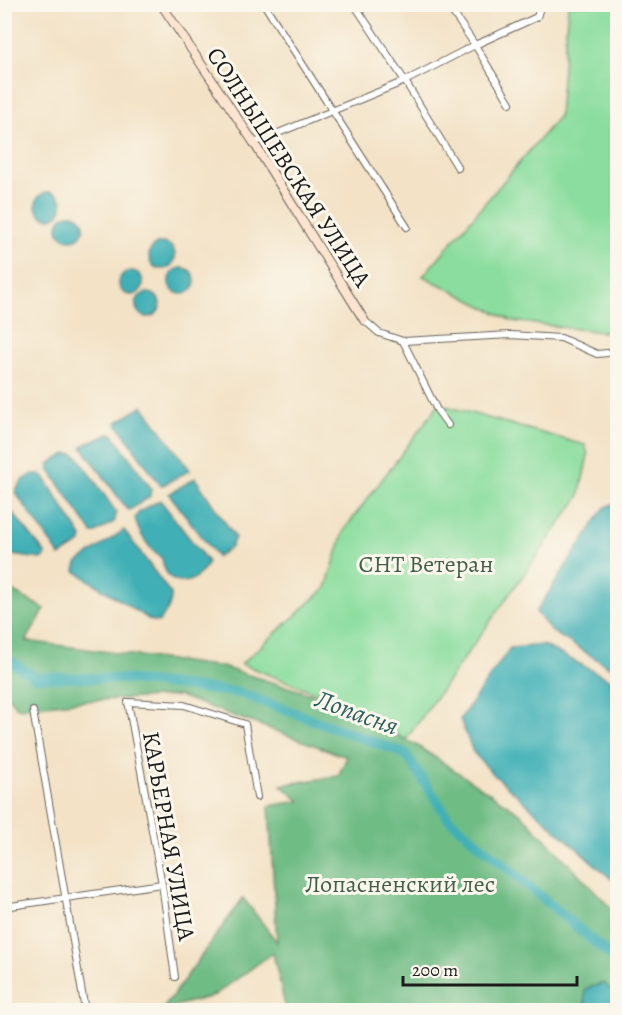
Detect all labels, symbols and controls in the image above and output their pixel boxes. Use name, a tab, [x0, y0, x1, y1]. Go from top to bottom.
street label: СОЛНЫШЕВСКАЯ УЛИЦА	[199, 41, 379, 294]
park label: СНТ Ветеран	[359, 548, 493, 580]
water label: Лопасня	[309, 681, 404, 744]
street label: КАРЬЕРНАЯ УЛИЦА	[135, 729, 203, 944]
park label: Лопасненский лес	[305, 868, 495, 900]
scale bar	[403, 949, 577, 987]
text: 200 m	[412, 958, 458, 982]

